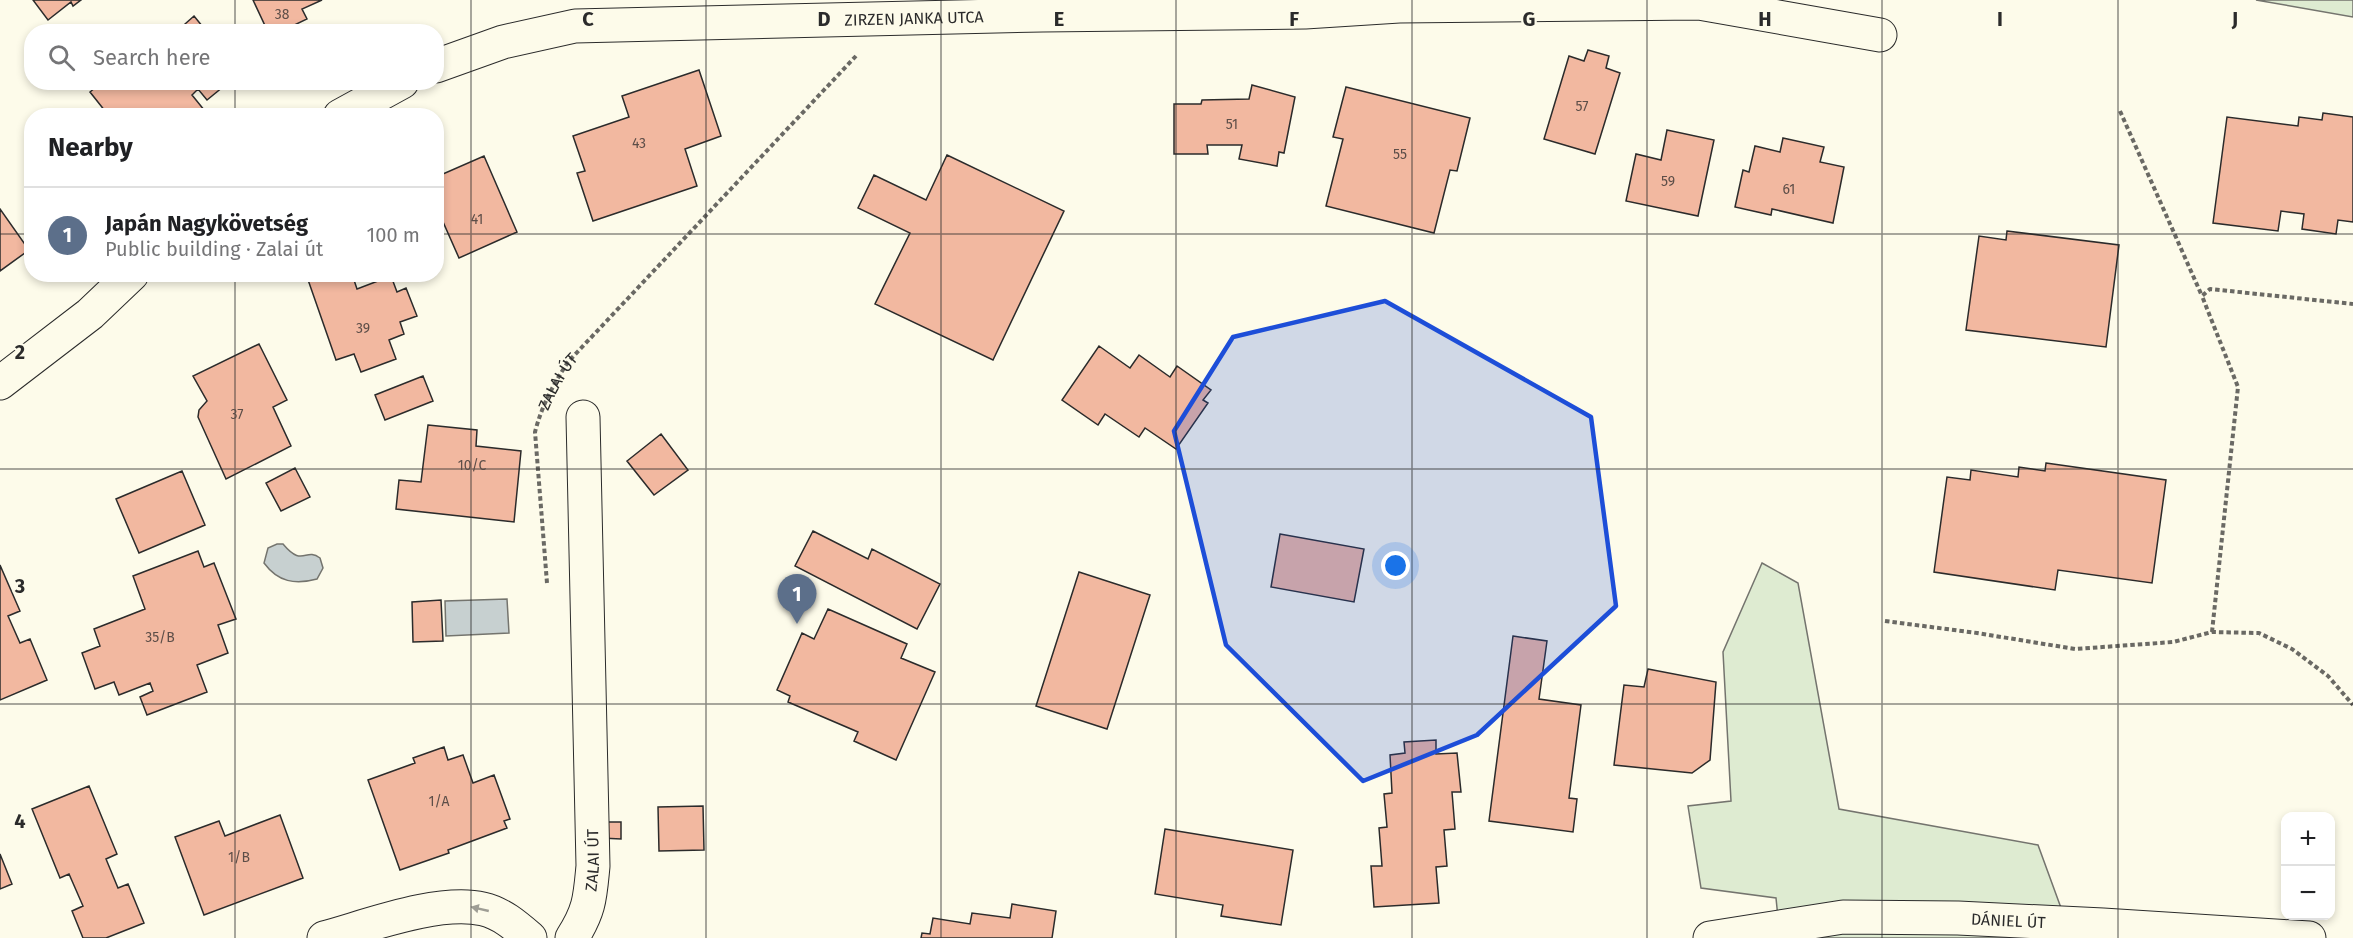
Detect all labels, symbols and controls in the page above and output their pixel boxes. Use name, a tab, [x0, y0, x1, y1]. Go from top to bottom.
house number: 38	[275, 6, 290, 23]
text: C	[582, 7, 594, 31]
text: D	[817, 7, 831, 31]
street label: ZIRZEN JANKA UTCA	[844, 7, 985, 30]
text: E	[1054, 7, 1064, 31]
text: F	[1289, 7, 1299, 31]
text: G	[1523, 7, 1535, 31]
text: H	[1758, 7, 1772, 31]
text: I	[1997, 7, 2003, 31]
text: J	[2231, 7, 2238, 31]
search box	[24, 24, 444, 90]
icon: search	[45, 41, 78, 74]
text: Search here	[93, 44, 211, 71]
house number: 57	[1576, 98, 1588, 115]
house number: 51	[1226, 116, 1238, 133]
text: Nearby	[48, 132, 133, 163]
house number: 43	[632, 135, 646, 152]
house number: 55	[1393, 146, 1407, 163]
house number: 59	[1661, 173, 1675, 190]
house number: 61	[1783, 181, 1795, 198]
text: Japán Nagykövetség	[105, 210, 308, 237]
house number: 41	[471, 211, 483, 228]
text: 1	[63, 223, 72, 247]
text: 100 m	[367, 223, 420, 247]
text: Public building · Zalai út	[105, 237, 323, 261]
house number: 39	[356, 320, 370, 337]
text: 2	[15, 340, 25, 364]
street label: ZALAI ÚT	[534, 349, 582, 413]
house number: 37	[230, 406, 244, 423]
house number: 10/C	[458, 457, 487, 474]
your location	[1381, 551, 1410, 580]
text: 3	[14, 574, 25, 598]
pin: 1	[778, 574, 816, 624]
house number: 35/B	[145, 629, 175, 646]
house number: 1/A	[429, 793, 449, 810]
text: 4	[14, 809, 26, 833]
map controls	[2281, 812, 2335, 920]
button: +	[2281, 812, 2335, 866]
street label: ZALAI ÚT	[581, 828, 603, 892]
house number: 1/B	[228, 849, 250, 866]
button: −	[2281, 866, 2335, 920]
one-way arrow	[471, 904, 489, 914]
street label: DÁNIEL ÚT	[1971, 909, 2047, 932]

